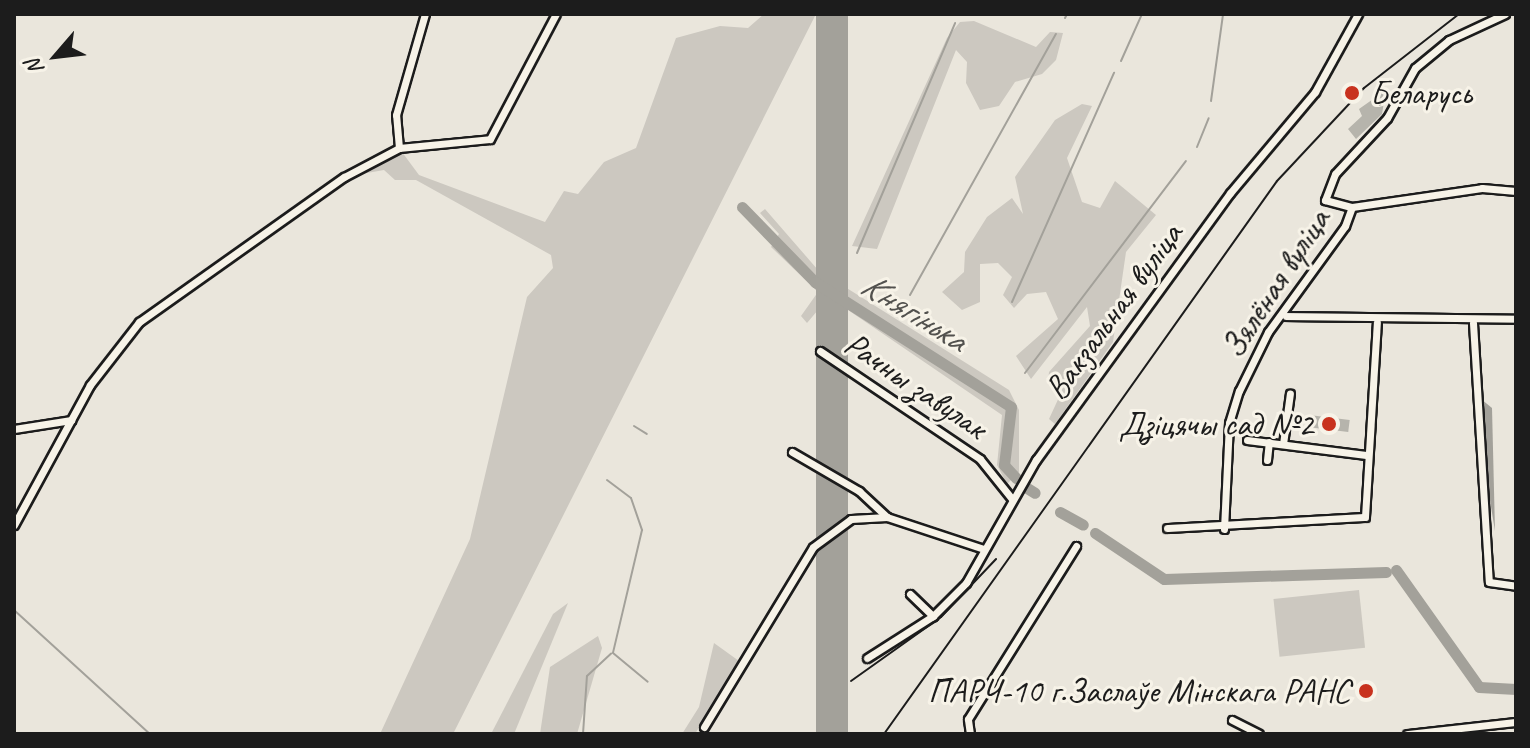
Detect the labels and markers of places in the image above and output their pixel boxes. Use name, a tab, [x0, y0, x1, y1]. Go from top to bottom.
place label: Беларусь	[1370, 73, 1472, 113]
marker: Беларусь	[1341, 82, 1363, 104]
place label: Дзіцячы сад №2	[1119, 404, 1313, 444]
marker: Дзіцячы сад №2	[1320, 415, 1338, 433]
place label: ПАРЧ-10 г.Заслаўе Мінскага РАНС	[928, 671, 1350, 711]
marker: ПАРЧ-10 г.Заслаўе Мінскага РАНС	[1357, 682, 1375, 700]

